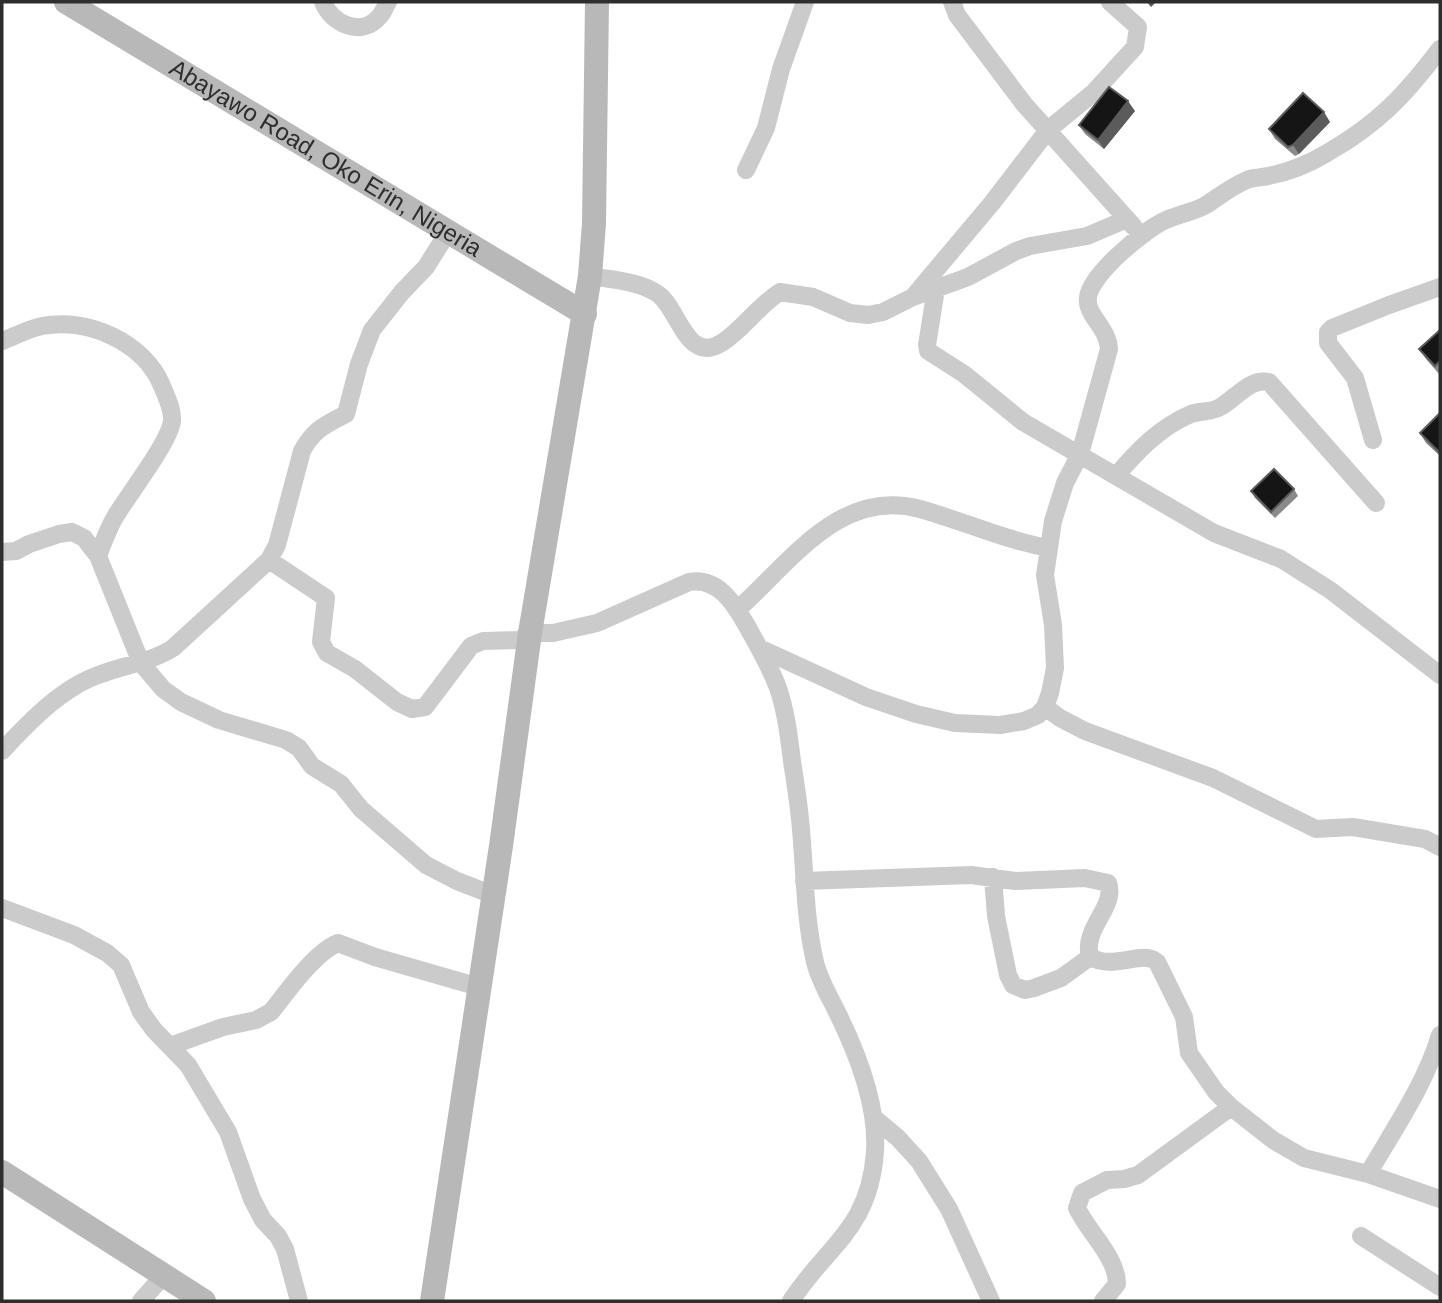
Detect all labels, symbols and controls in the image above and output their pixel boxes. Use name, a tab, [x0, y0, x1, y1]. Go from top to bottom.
street label: Abayawo Road, Oko Erin, Nigeria	[165, 54, 487, 262]

